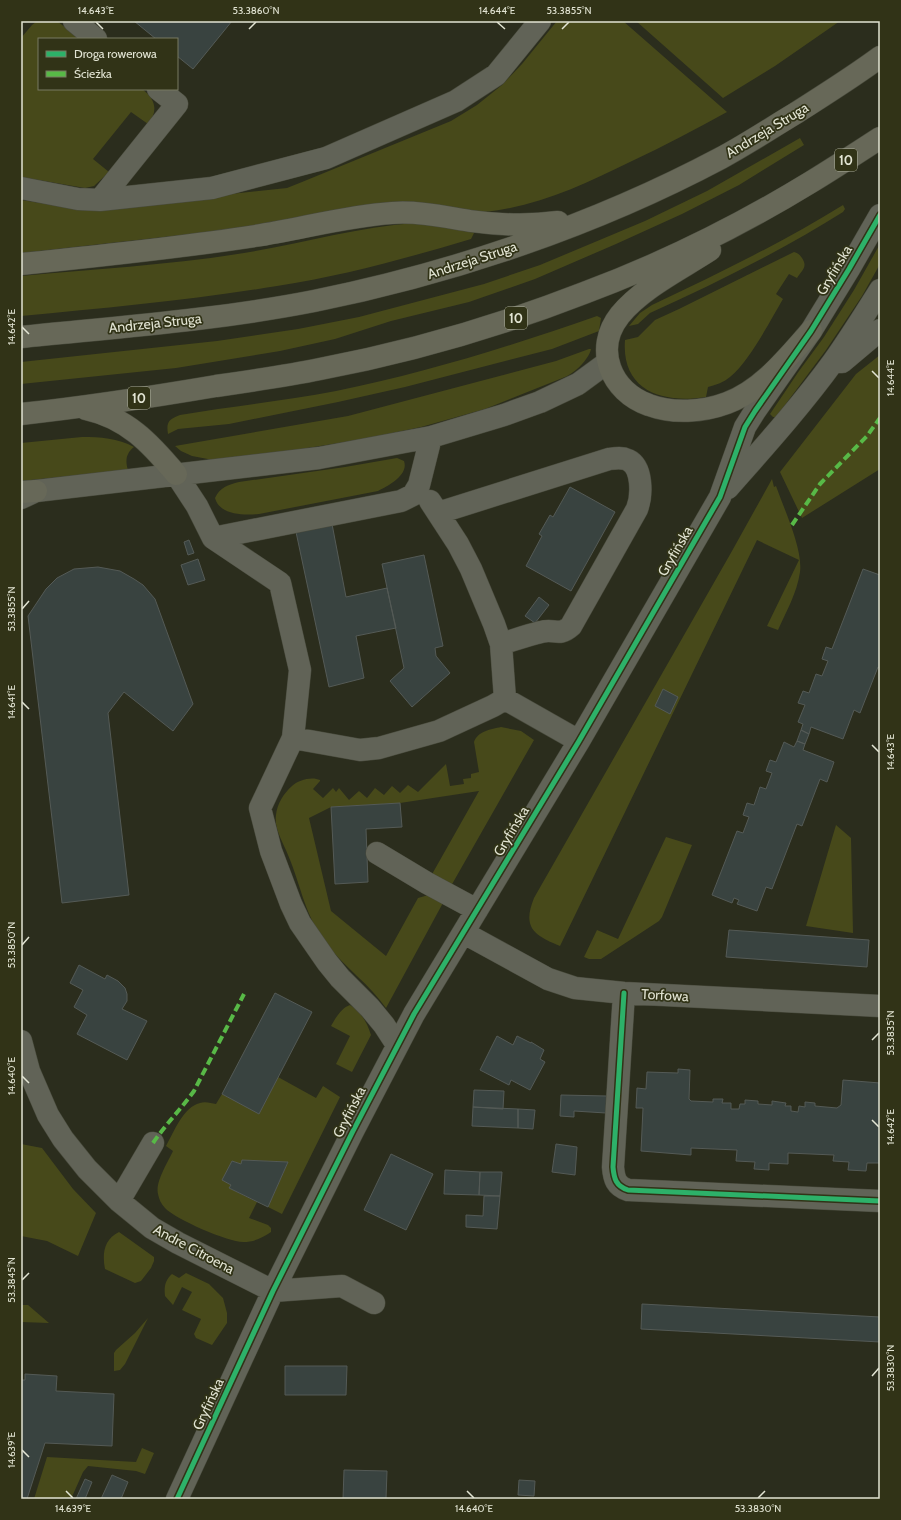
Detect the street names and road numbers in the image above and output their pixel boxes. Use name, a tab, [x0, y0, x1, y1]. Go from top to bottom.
street label: Andrzeja Struga	[722, 98, 812, 162]
road number: 10	[835, 149, 857, 171]
street label: Andrzeja Struga	[425, 237, 519, 283]
street label: Gryfińska	[812, 242, 856, 298]
road number: 10	[505, 307, 527, 329]
street label: Andrzeja Struga	[108, 309, 203, 337]
road number: 10	[128, 387, 150, 409]
street label: Gryfińska	[653, 522, 697, 579]
street label: Gryfińska	[489, 803, 533, 859]
street label: Torfowa	[641, 985, 689, 1005]
street label: Gryfińska	[329, 1083, 370, 1141]
street label: Andre Citroena	[150, 1220, 238, 1278]
street label: Gryfińska	[188, 1375, 228, 1433]

